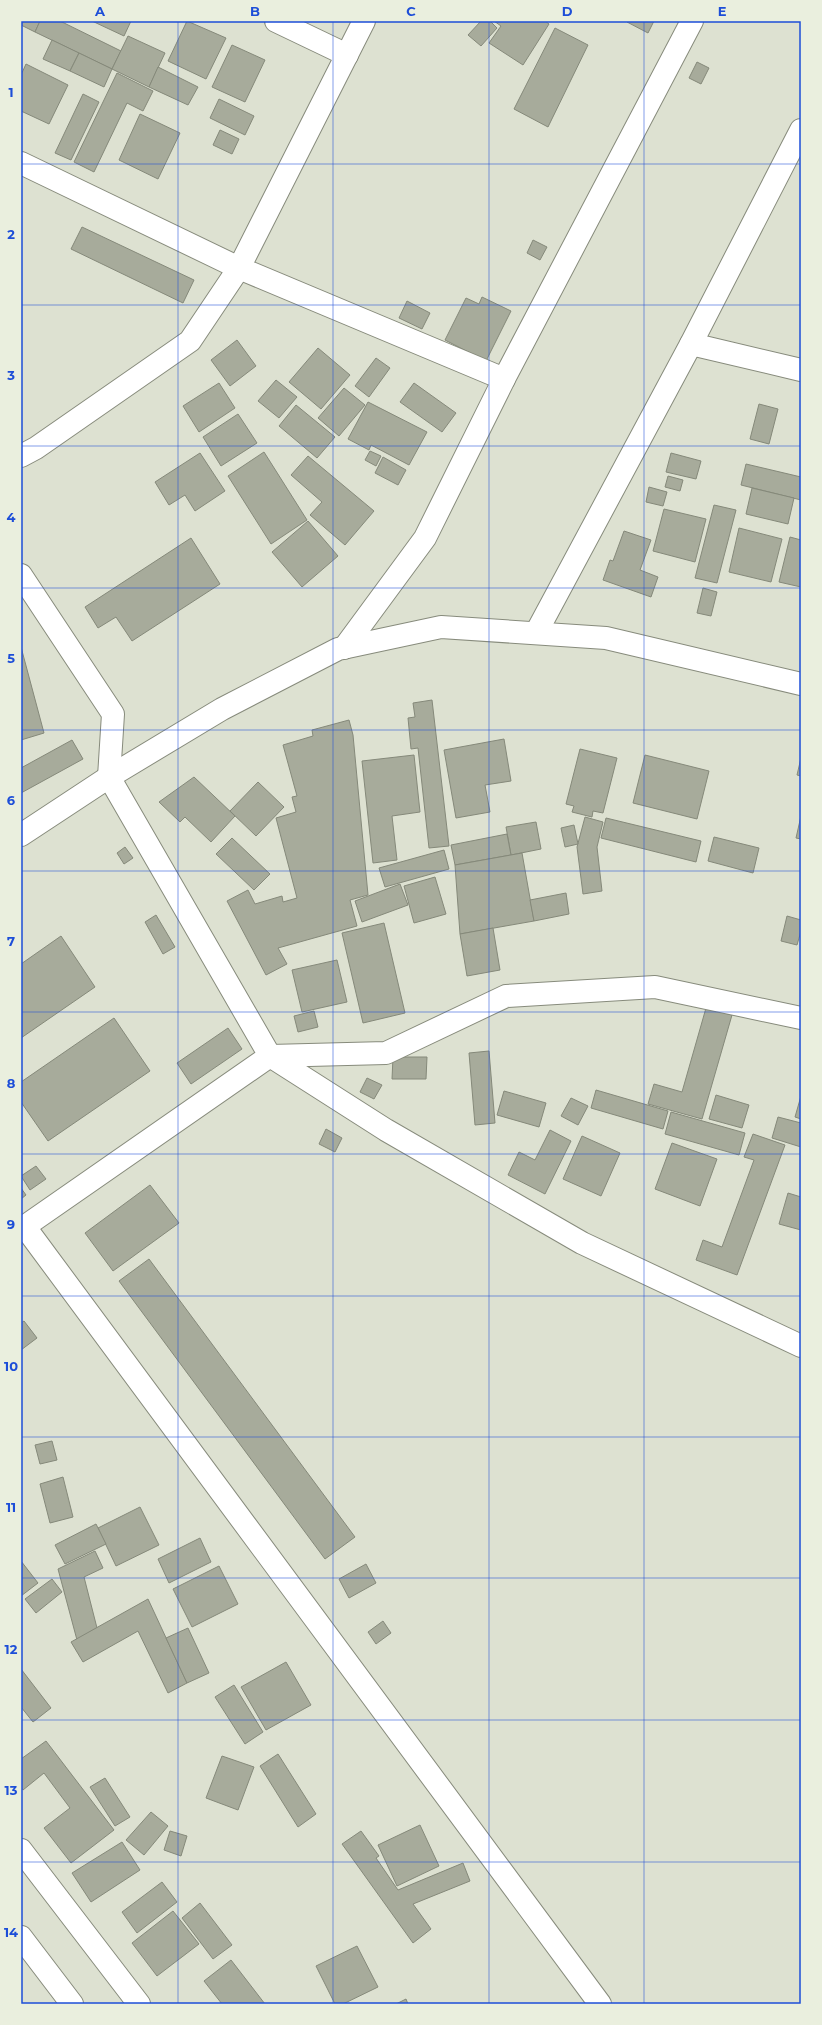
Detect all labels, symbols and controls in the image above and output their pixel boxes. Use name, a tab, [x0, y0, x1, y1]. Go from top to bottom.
text: A	[94, 3, 106, 19]
text: B	[250, 3, 260, 19]
text: C	[406, 3, 416, 19]
text: D	[562, 3, 573, 19]
text: E	[718, 3, 727, 19]
text: 1	[8, 84, 14, 100]
text: 2	[7, 226, 15, 242]
text: 3	[6, 367, 15, 383]
text: 4	[7, 509, 16, 525]
text: 5	[7, 650, 15, 666]
text: 6	[7, 792, 16, 808]
text: 7	[7, 933, 15, 949]
text: 8	[7, 1075, 16, 1091]
text: 9	[7, 1216, 15, 1232]
text: 10	[4, 1358, 18, 1374]
text: 11	[6, 1499, 16, 1515]
text: 12	[5, 1641, 18, 1657]
text: 13	[5, 1782, 18, 1798]
text: 14	[4, 1924, 18, 1940]

